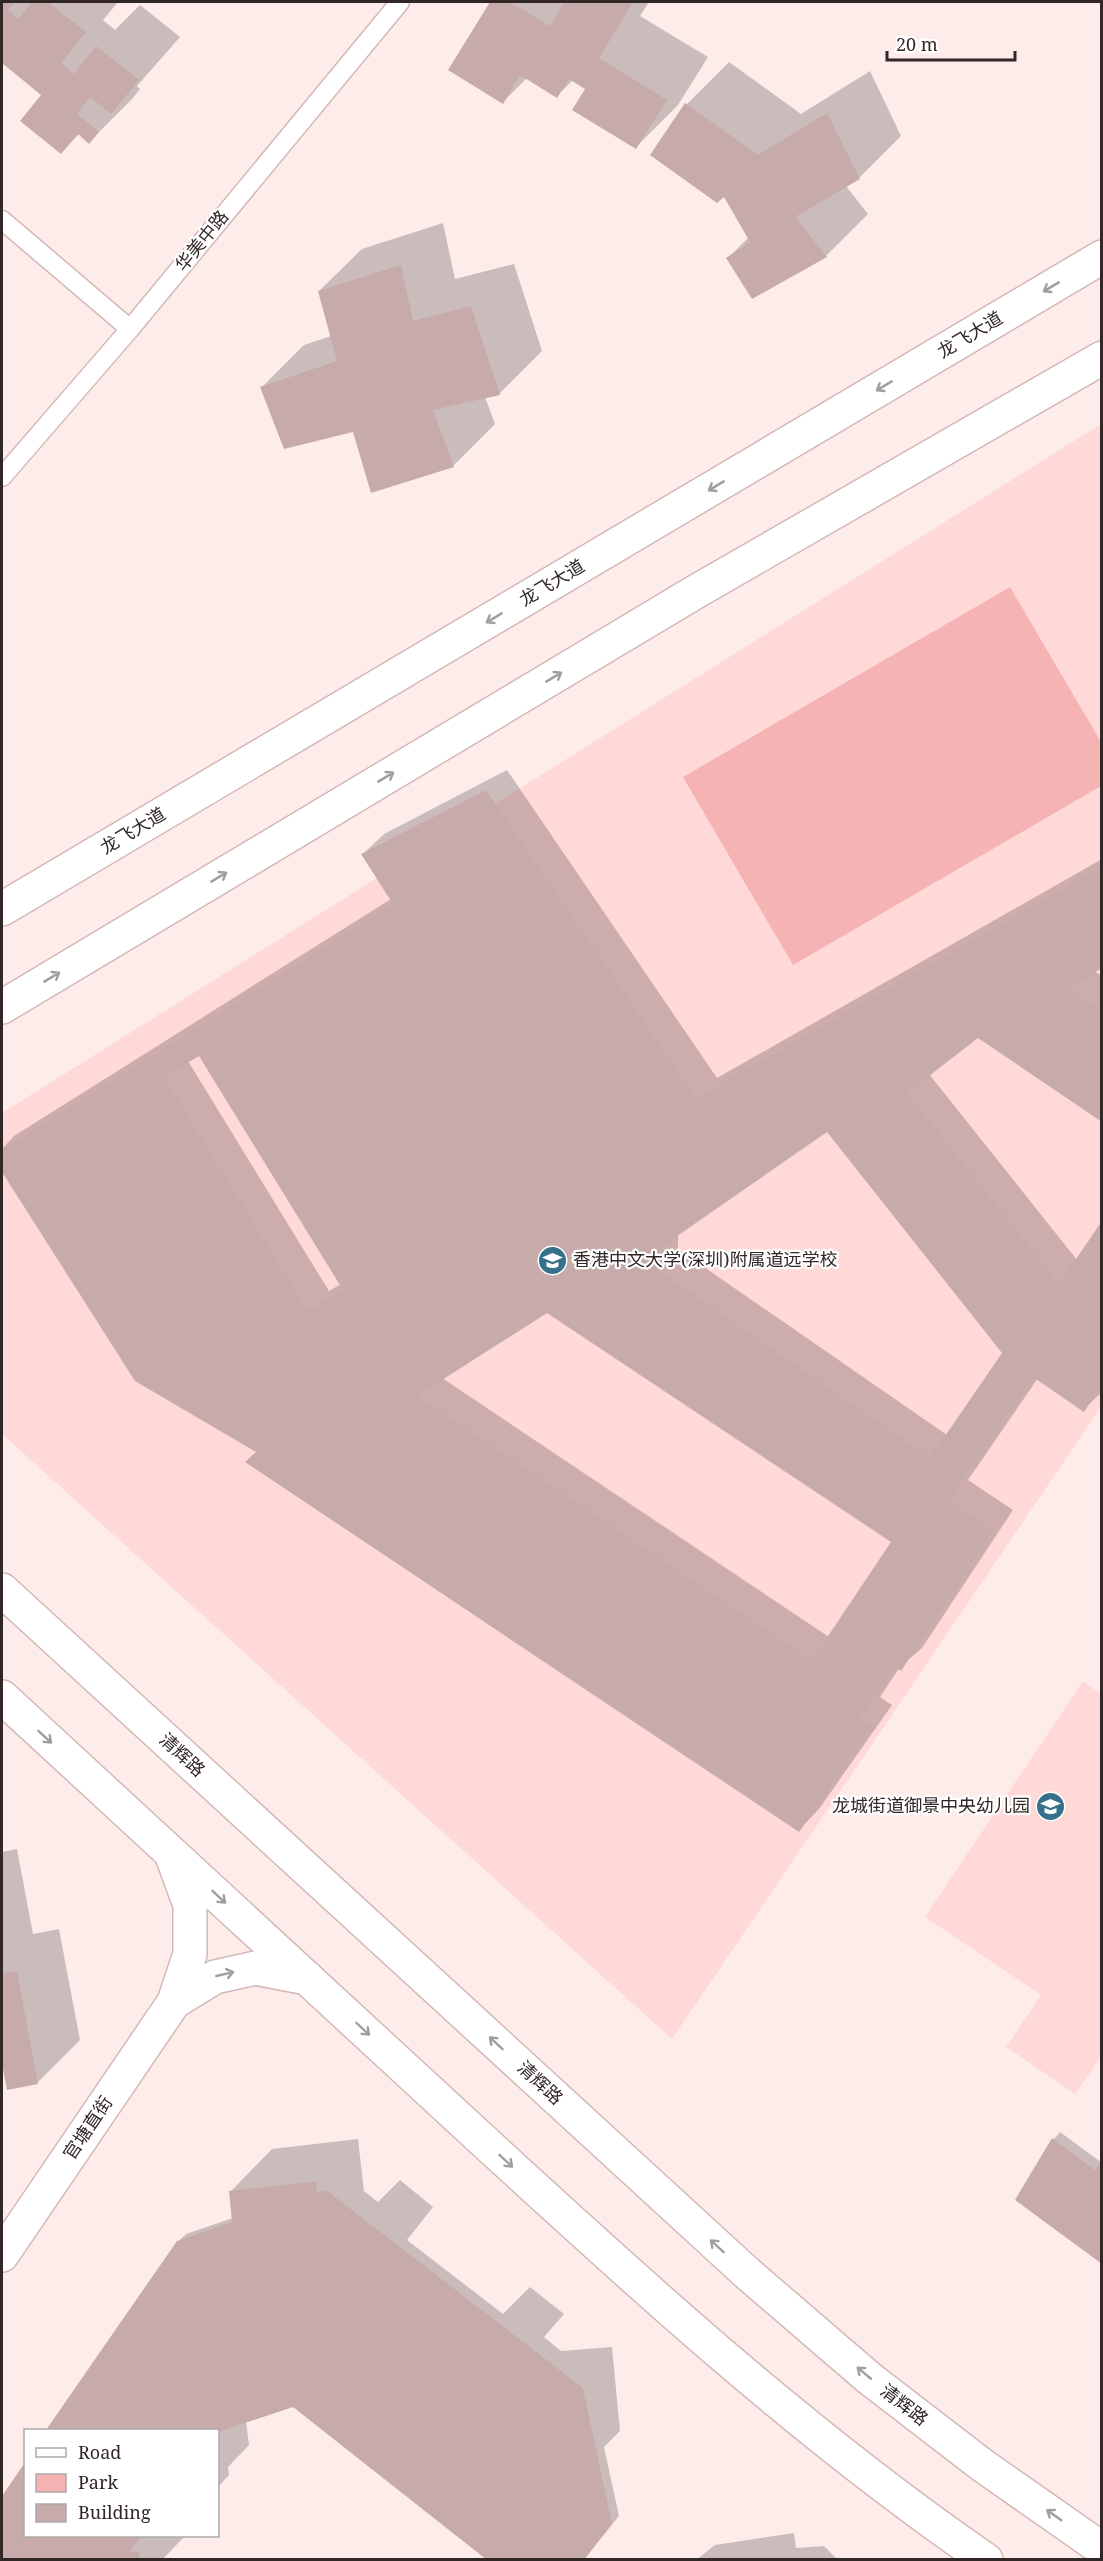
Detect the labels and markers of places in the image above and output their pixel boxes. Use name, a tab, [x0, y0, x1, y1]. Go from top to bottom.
school or university icon: 香港中文大学(深圳)附属道远学校	[536, 1244, 568, 1276]
place label: 香港中文大学(深圳)附属道远学校	[573, 1247, 837, 1271]
school or university icon: 龙城街道御景中央幼儿园	[1035, 1790, 1067, 1822]
place label: 龙城街道御景中央幼儿园	[832, 1793, 1030, 1817]

